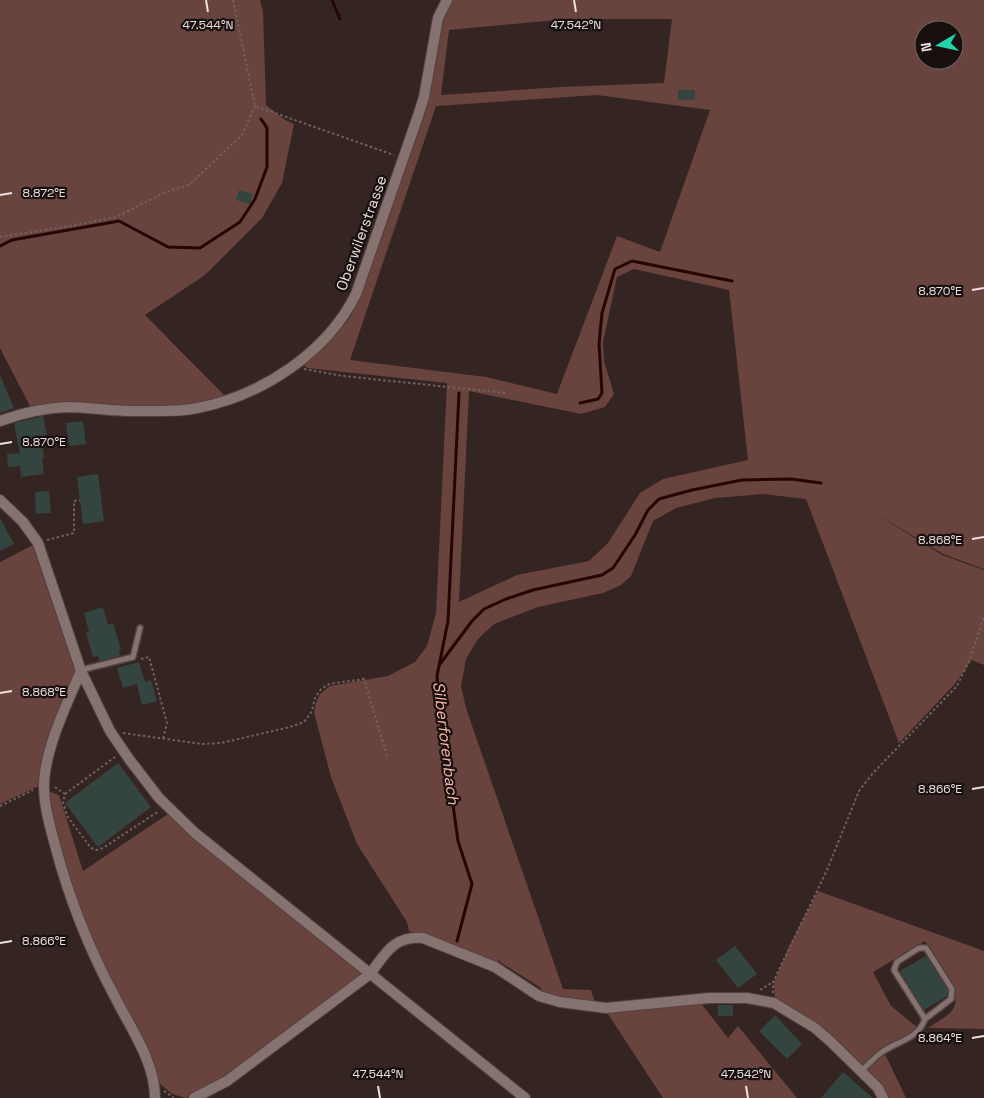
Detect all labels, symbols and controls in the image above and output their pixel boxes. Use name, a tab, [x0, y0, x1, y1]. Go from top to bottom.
text: 47.544°N	[183, 17, 233, 33]
text: 47.542°N	[551, 17, 601, 33]
north arrow	[914, 20, 964, 70]
text: N	[917, 41, 936, 53]
street label: Oberwilerstrasse	[331, 173, 391, 293]
text: 8.872°E	[22, 185, 66, 201]
text: 8.870°E	[918, 283, 962, 299]
text: 8.870°E	[22, 434, 66, 450]
text: 8.868°E	[918, 532, 962, 548]
water label: Silberforenbach	[428, 680, 464, 807]
text: 8.868°E	[22, 684, 66, 700]
text: 8.866°E	[918, 781, 962, 797]
text: 8.866°E	[22, 933, 66, 949]
text: 8.864°E	[918, 1030, 962, 1046]
text: 47.544°N	[353, 1066, 403, 1082]
text: 47.542°N	[721, 1066, 771, 1082]

